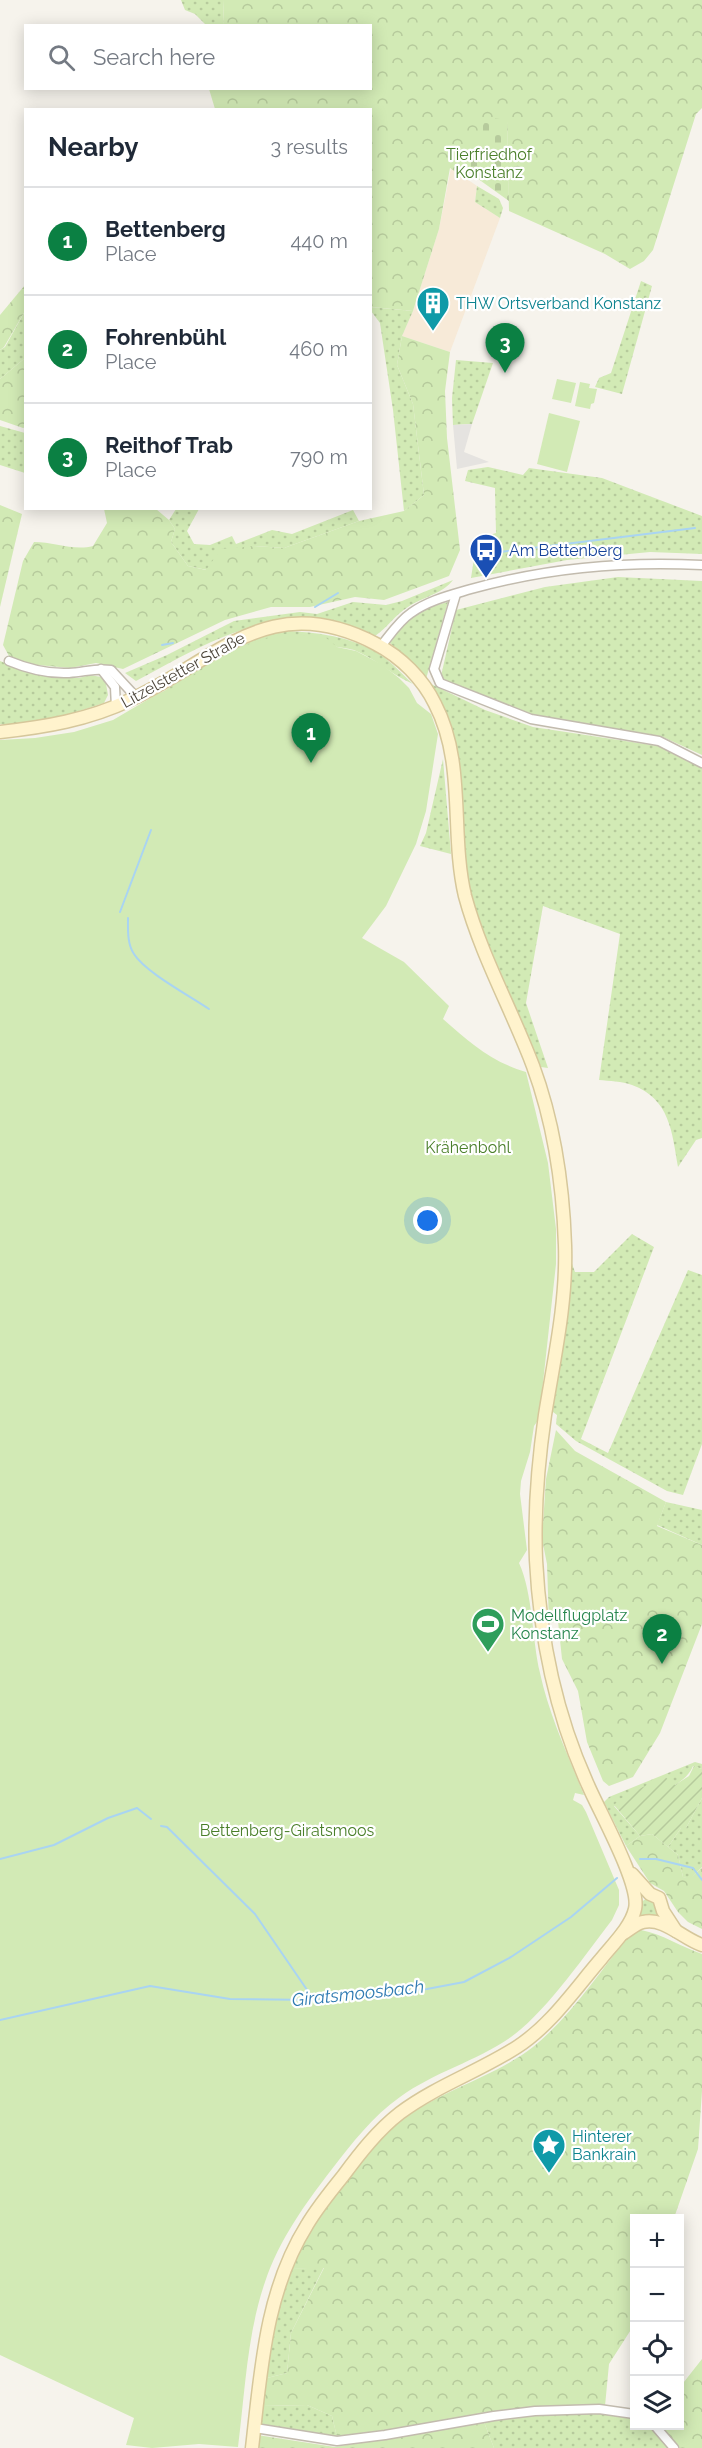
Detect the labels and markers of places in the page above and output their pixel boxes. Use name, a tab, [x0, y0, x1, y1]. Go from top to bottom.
building icon: THW Ortsverband Konstanz	[415, 285, 451, 332]
place label: THW Ortsverband Konstanz	[456, 294, 661, 313]
pin: 3	[486, 324, 524, 373]
bus stop icon: Am Bettenberg	[468, 532, 504, 579]
place label: Am Bettenberg	[509, 541, 622, 560]
pin: 1	[292, 714, 330, 763]
sports icon: Modellflugplatz Konstanz	[470, 1606, 506, 1653]
place label: Modellflugplatz Konstanz	[511, 1606, 627, 1643]
pin: 2	[642, 1614, 682, 1664]
place icon: Hinterer Bankrain	[531, 2127, 567, 2174]
place label: Hinterer Bankrain	[572, 2127, 636, 2164]

